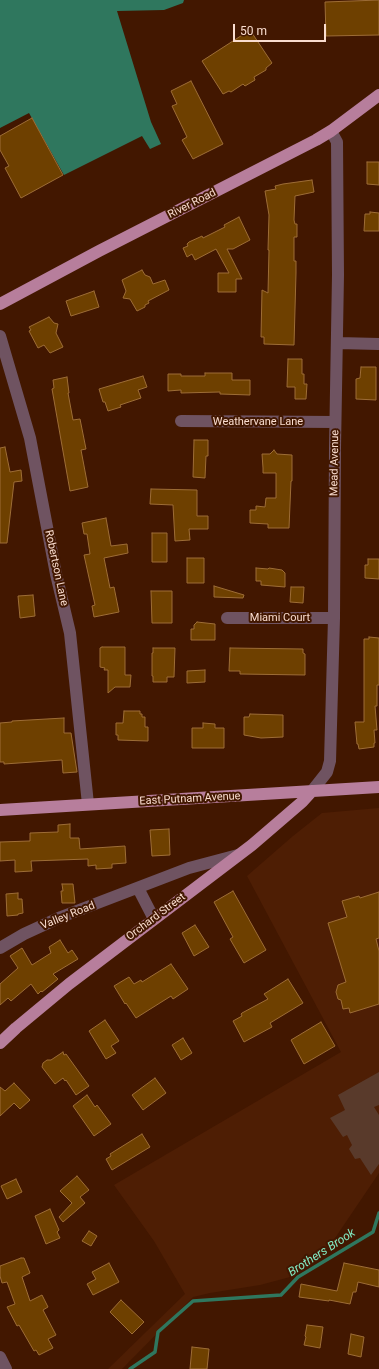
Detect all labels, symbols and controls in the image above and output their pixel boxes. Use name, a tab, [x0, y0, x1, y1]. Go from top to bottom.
scale bar	[235, 16, 328, 42]
text: 50 m	[240, 24, 267, 38]
street label: River Road	[166, 186, 218, 222]
street label: Weathervane Lane	[213, 415, 303, 429]
street label: Mead Avenue	[328, 430, 342, 496]
street label: Robertson Lane	[42, 529, 70, 607]
street label: Miami Court	[250, 611, 310, 625]
street label: East Putnam Avenue	[139, 790, 241, 808]
street label: Orchard Street	[124, 890, 188, 944]
street label: Valley Road	[39, 899, 97, 933]
water label: Brothers Brook	[286, 1226, 358, 1280]

